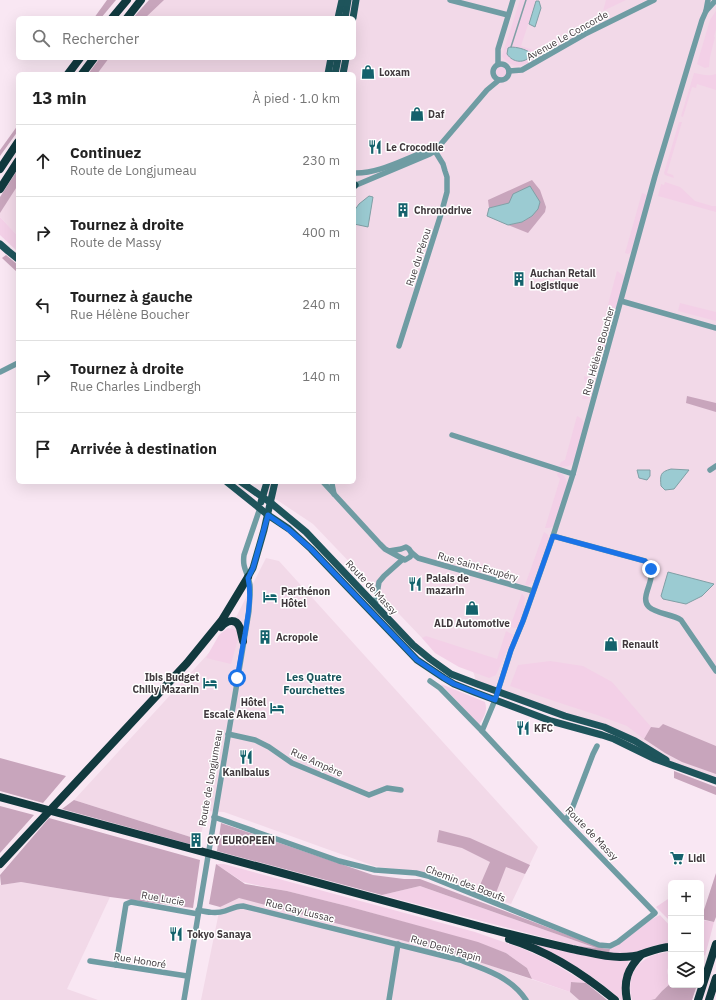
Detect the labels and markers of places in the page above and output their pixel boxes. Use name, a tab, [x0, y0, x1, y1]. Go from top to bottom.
shop icon: Loxam	[360, 64, 376, 80]
place label: Loxam	[379, 66, 410, 79]
shop icon: Daf	[409, 106, 425, 122]
place label: Daf	[428, 108, 445, 121]
restaurant icon: Le Crocodile	[367, 139, 383, 155]
place label: Le Crocodile	[386, 141, 444, 154]
building icon: Chronodrive	[395, 202, 411, 218]
place label: Chronodrive	[414, 204, 472, 217]
place label: Auchan Retail Logistique	[530, 267, 596, 292]
building icon: Auchan Retail Logistique	[511, 271, 527, 287]
place label: Palais de mazarin	[426, 572, 469, 597]
restaurant icon: Palais de mazarin	[407, 576, 423, 592]
place label: Parthénon Hôtel	[281, 585, 330, 610]
hotel icon: Parthénon Hôtel	[262, 589, 278, 605]
shop icon: ALD Automotive	[464, 600, 480, 616]
place label: ALD Automotive	[434, 617, 510, 630]
building icon: Acropole	[257, 629, 273, 645]
place label: Acropole	[276, 631, 318, 644]
shop icon: Renault	[603, 636, 619, 652]
place label: Renault	[622, 638, 659, 651]
place label: Ibis Budget Chilly Mazarin	[132, 671, 199, 696]
hotel icon: Ibis Budget Chilly Mazarin	[202, 675, 218, 691]
place label: Hôtel Escale Akena	[203, 696, 266, 721]
hotel icon: Hôtel Escale Akena	[269, 700, 285, 716]
restaurant icon: KFC	[515, 720, 531, 736]
place label: KFC	[534, 722, 554, 735]
restaurant icon: Kanibalus	[238, 749, 254, 765]
place label: Kanibalus	[222, 766, 270, 779]
building icon: CY EUROPEEN	[188, 832, 204, 848]
place label: CY EUROPEEN	[207, 834, 275, 847]
supermarket icon: Lidl	[669, 850, 685, 866]
place label: Lidl	[688, 852, 705, 865]
restaurant icon: Tokyo Sanaya	[168, 926, 184, 942]
place label: Tokyo Sanaya	[187, 928, 251, 941]

